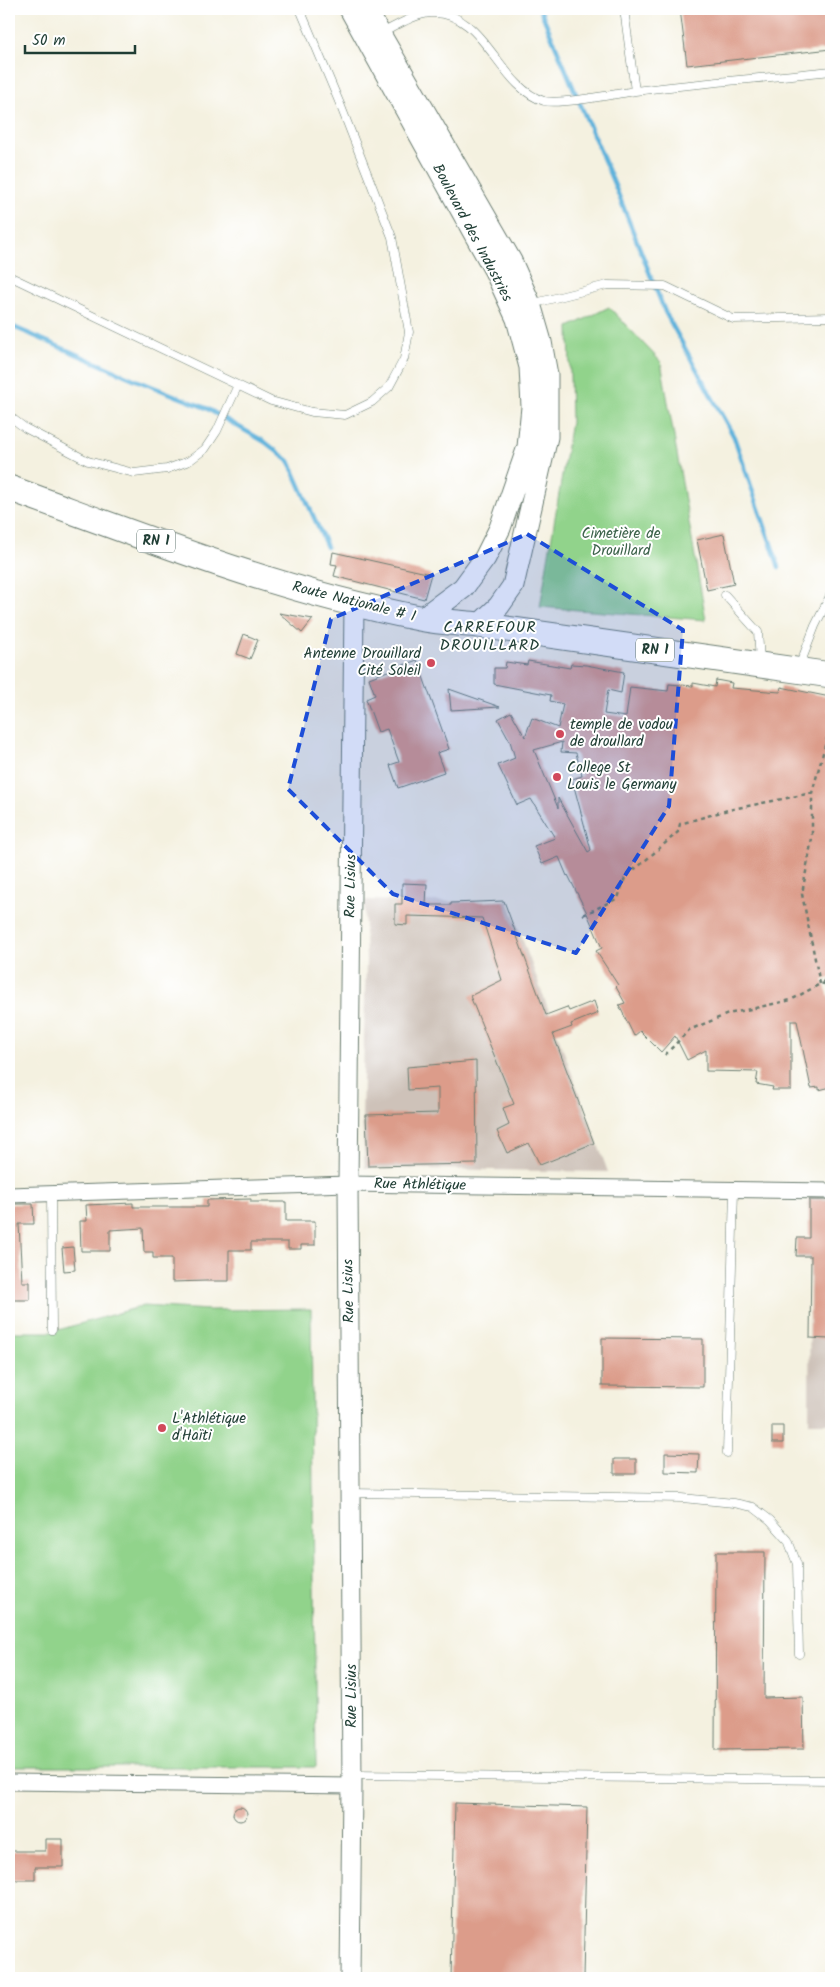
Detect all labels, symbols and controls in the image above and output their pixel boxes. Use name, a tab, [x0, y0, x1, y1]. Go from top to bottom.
scale bar	[25, 22, 135, 54]
text: 50 m	[32, 29, 66, 53]
street label: Boulevard des Industries	[425, 160, 519, 307]
park label: Cimetière de Drouillard	[581, 522, 661, 563]
road number: RN 1	[137, 530, 175, 552]
street label: Route Nationale # 1	[290, 575, 419, 629]
district label: CARREFOUR DROUILLARD	[440, 615, 540, 658]
road number: RN 1	[636, 638, 674, 662]
place label: Antenne Drouillard Cité Soleil	[304, 642, 422, 683]
marker: Antenne Drouillard Cité Soleil	[425, 657, 437, 669]
place label: temple de vodou de droullard	[570, 713, 673, 754]
marker: temple de vodou de droullard	[554, 728, 566, 740]
place label: College St Louis le Germany	[567, 756, 677, 797]
marker: College St Louis le Germany	[551, 771, 563, 783]
street label: Rue Lisius	[338, 853, 364, 918]
street label: Rue Athlétique	[374, 1172, 467, 1198]
street label: Rue Lisius	[336, 1258, 362, 1323]
place label: L'Athlétique d'Haïti	[172, 1407, 246, 1448]
marker: L'Athlétique d'Haïti	[156, 1422, 168, 1434]
street label: Rue Lisius	[340, 1663, 364, 1728]

